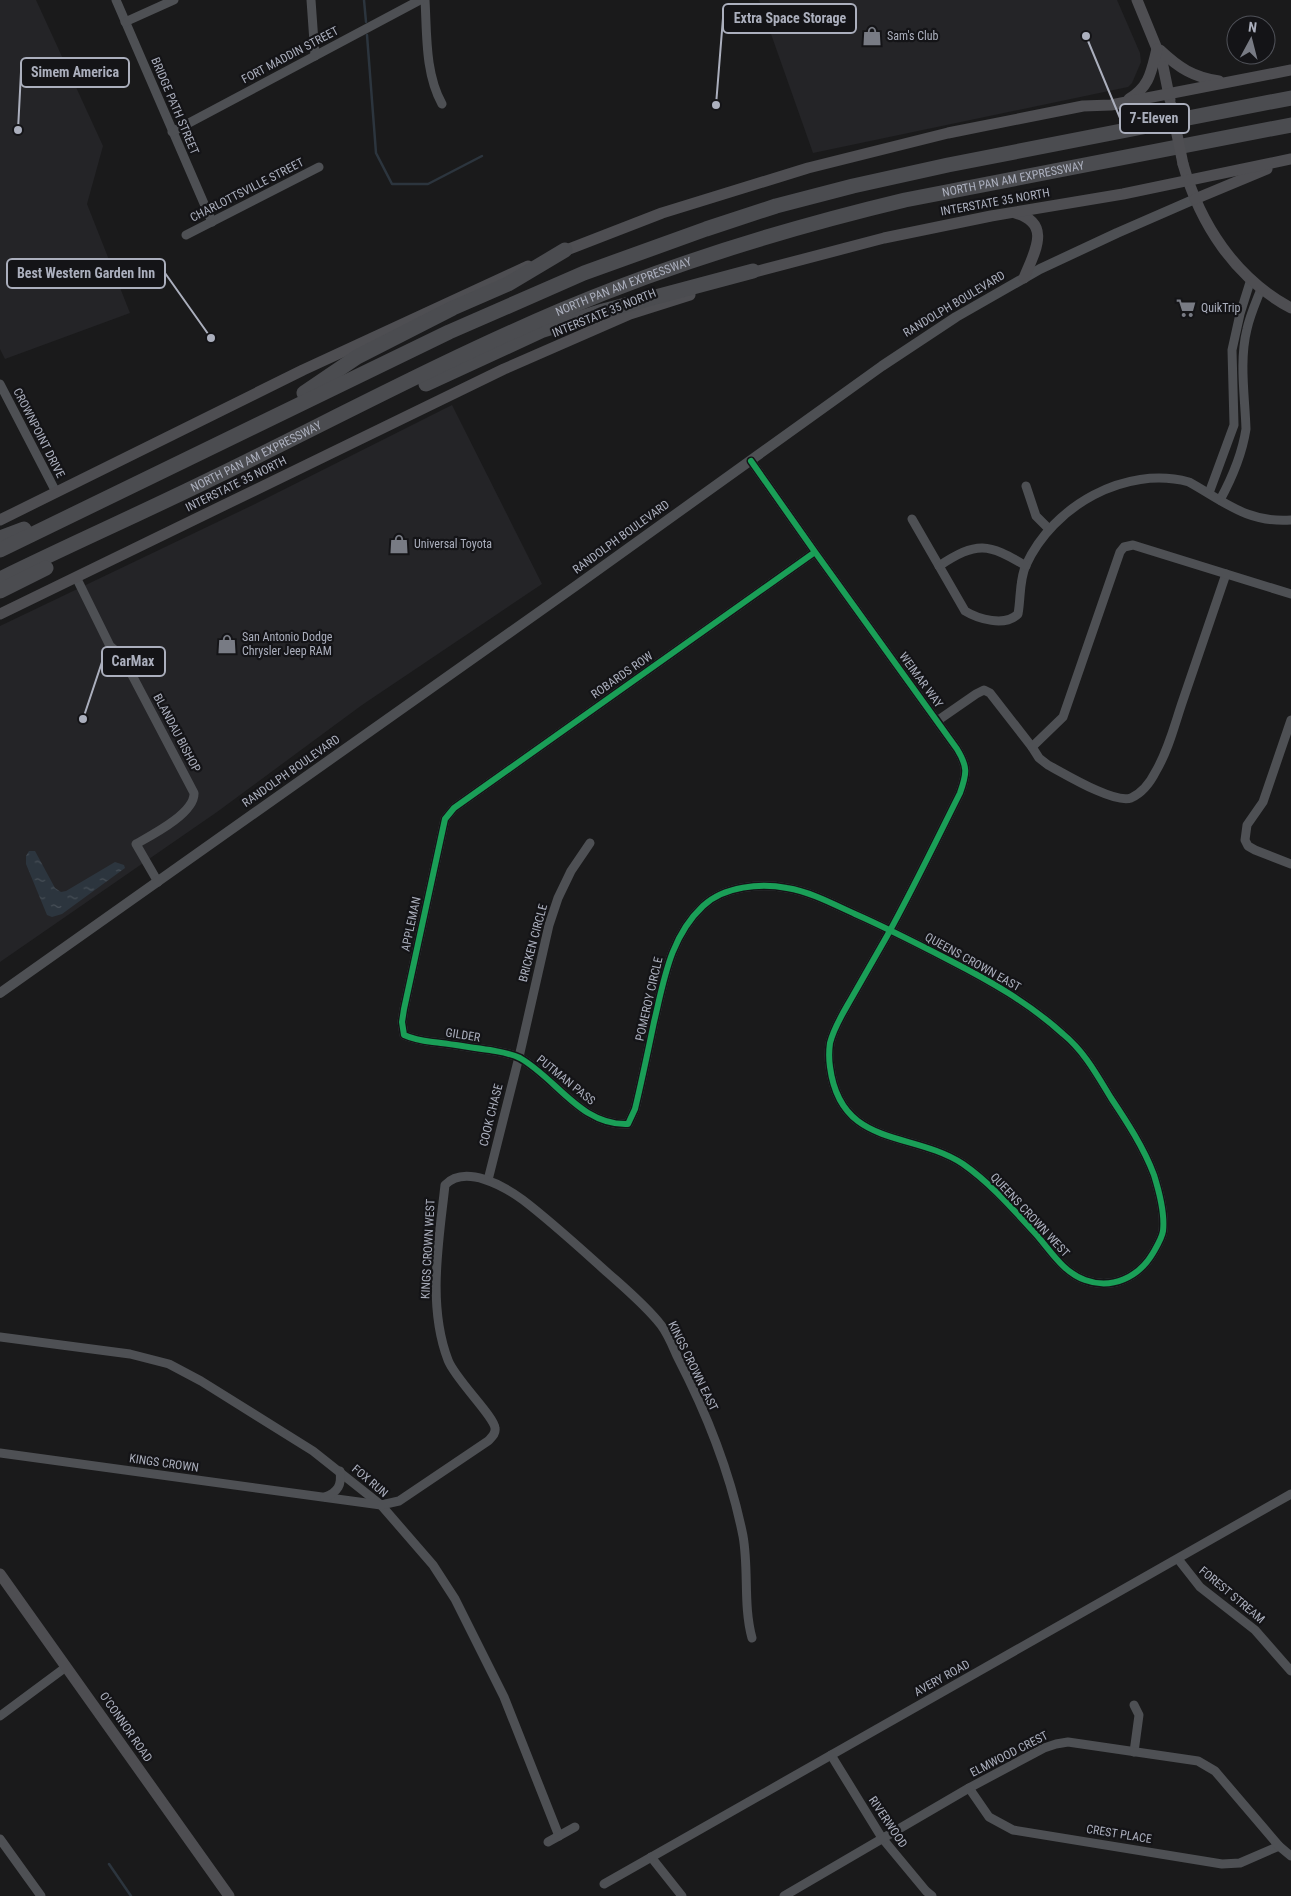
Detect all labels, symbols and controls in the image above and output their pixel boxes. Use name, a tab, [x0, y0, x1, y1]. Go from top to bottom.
callout: Extra Space Storage	[723, 4, 856, 33]
text: Extra Space Storage	[734, 10, 847, 26]
north arrow	[1226, 15, 1276, 65]
text: N	[1247, 19, 1258, 36]
street label: FORT MADDIN STREET	[239, 24, 341, 86]
shop icon: Sam's Club	[861, 25, 883, 47]
place label: Sam's Club	[887, 29, 939, 43]
street label: BRIDGE PATH STREET	[148, 55, 202, 157]
callout: Simem America	[21, 58, 129, 87]
text: Simem America	[31, 64, 119, 80]
callout: 7-Eleven	[1120, 104, 1189, 133]
text: 7-Eleven	[1130, 110, 1179, 126]
street label: CHARLOTTSVILLE STREET	[188, 155, 306, 225]
street label: NORTH PAN AM EXPRESSWAY	[941, 158, 1086, 200]
street label: INTERSTATE 35 NORTH	[939, 185, 1051, 219]
street label: NORTH PAN AM EXPRESSWAY	[553, 254, 694, 319]
callout: Best Western Garden Inn	[7, 259, 165, 288]
text: Best Western Garden Inn	[17, 265, 155, 281]
street label: RANDOLPH BOULEVARD	[901, 268, 1007, 340]
street label: INTERSTATE 35 NORTH	[550, 286, 658, 340]
supermarket icon: QuikTrip	[1175, 297, 1197, 319]
place label: QuikTrip	[1201, 301, 1240, 315]
street label: CROWNPOINT DRIVE	[10, 386, 68, 480]
street label: NORTH PAN AM EXPRESSWAY	[188, 418, 325, 495]
street label: INTERSTATE 35 NORTH	[183, 453, 289, 515]
street label: RANDOLPH BOULEVARD	[570, 497, 672, 577]
shop icon: Universal Toyota	[388, 533, 410, 555]
place label: Universal Toyota	[414, 537, 492, 551]
place label: San Antonio Dodge Chrysler Jeep RAM	[242, 630, 333, 658]
shop icon: San Antonio Dodge Chrysler Jeep RAM	[216, 633, 238, 655]
callout: CarMax	[102, 647, 165, 676]
street label: ROBARDS ROW	[589, 649, 655, 701]
street label: WEIMAR WAY	[896, 650, 946, 711]
text: CarMax	[112, 653, 155, 669]
street label: BLANDAU BISHOP	[150, 691, 204, 775]
street label: RANDOLPH BOULEVARD	[239, 732, 343, 810]
street label: APPLEMAN	[398, 895, 424, 953]
street label: BRICKEN CIRCLE	[516, 902, 550, 983]
street label: QUEENS CROWN EAST	[923, 930, 1023, 994]
street label: POMEROY CIRCLE	[633, 956, 665, 1042]
street label: GILDER	[445, 1025, 482, 1045]
street label: PUTMAN PASS	[534, 1052, 598, 1108]
street label: COOK CHASE	[476, 1082, 506, 1148]
street label: QUEENS CROWN WEST	[988, 1170, 1072, 1260]
street label: KINGS CROWN WEST	[418, 1199, 438, 1299]
street label: KINGS CROWN EAST	[665, 1319, 721, 1413]
street label: KINGS CROWN	[128, 1451, 200, 1475]
street label: FOX RUN	[349, 1462, 391, 1500]
street label: FOREST STREAM	[1196, 1564, 1268, 1626]
street label: AVERY ROAD	[912, 1657, 972, 1699]
street label: O'CONNOR ROAD	[97, 1689, 155, 1765]
street label: ELMWOOD CREST	[968, 1728, 1050, 1780]
street label: RIVERWOOD	[866, 1794, 910, 1850]
street label: CREST PLACE	[1085, 1822, 1153, 1846]

